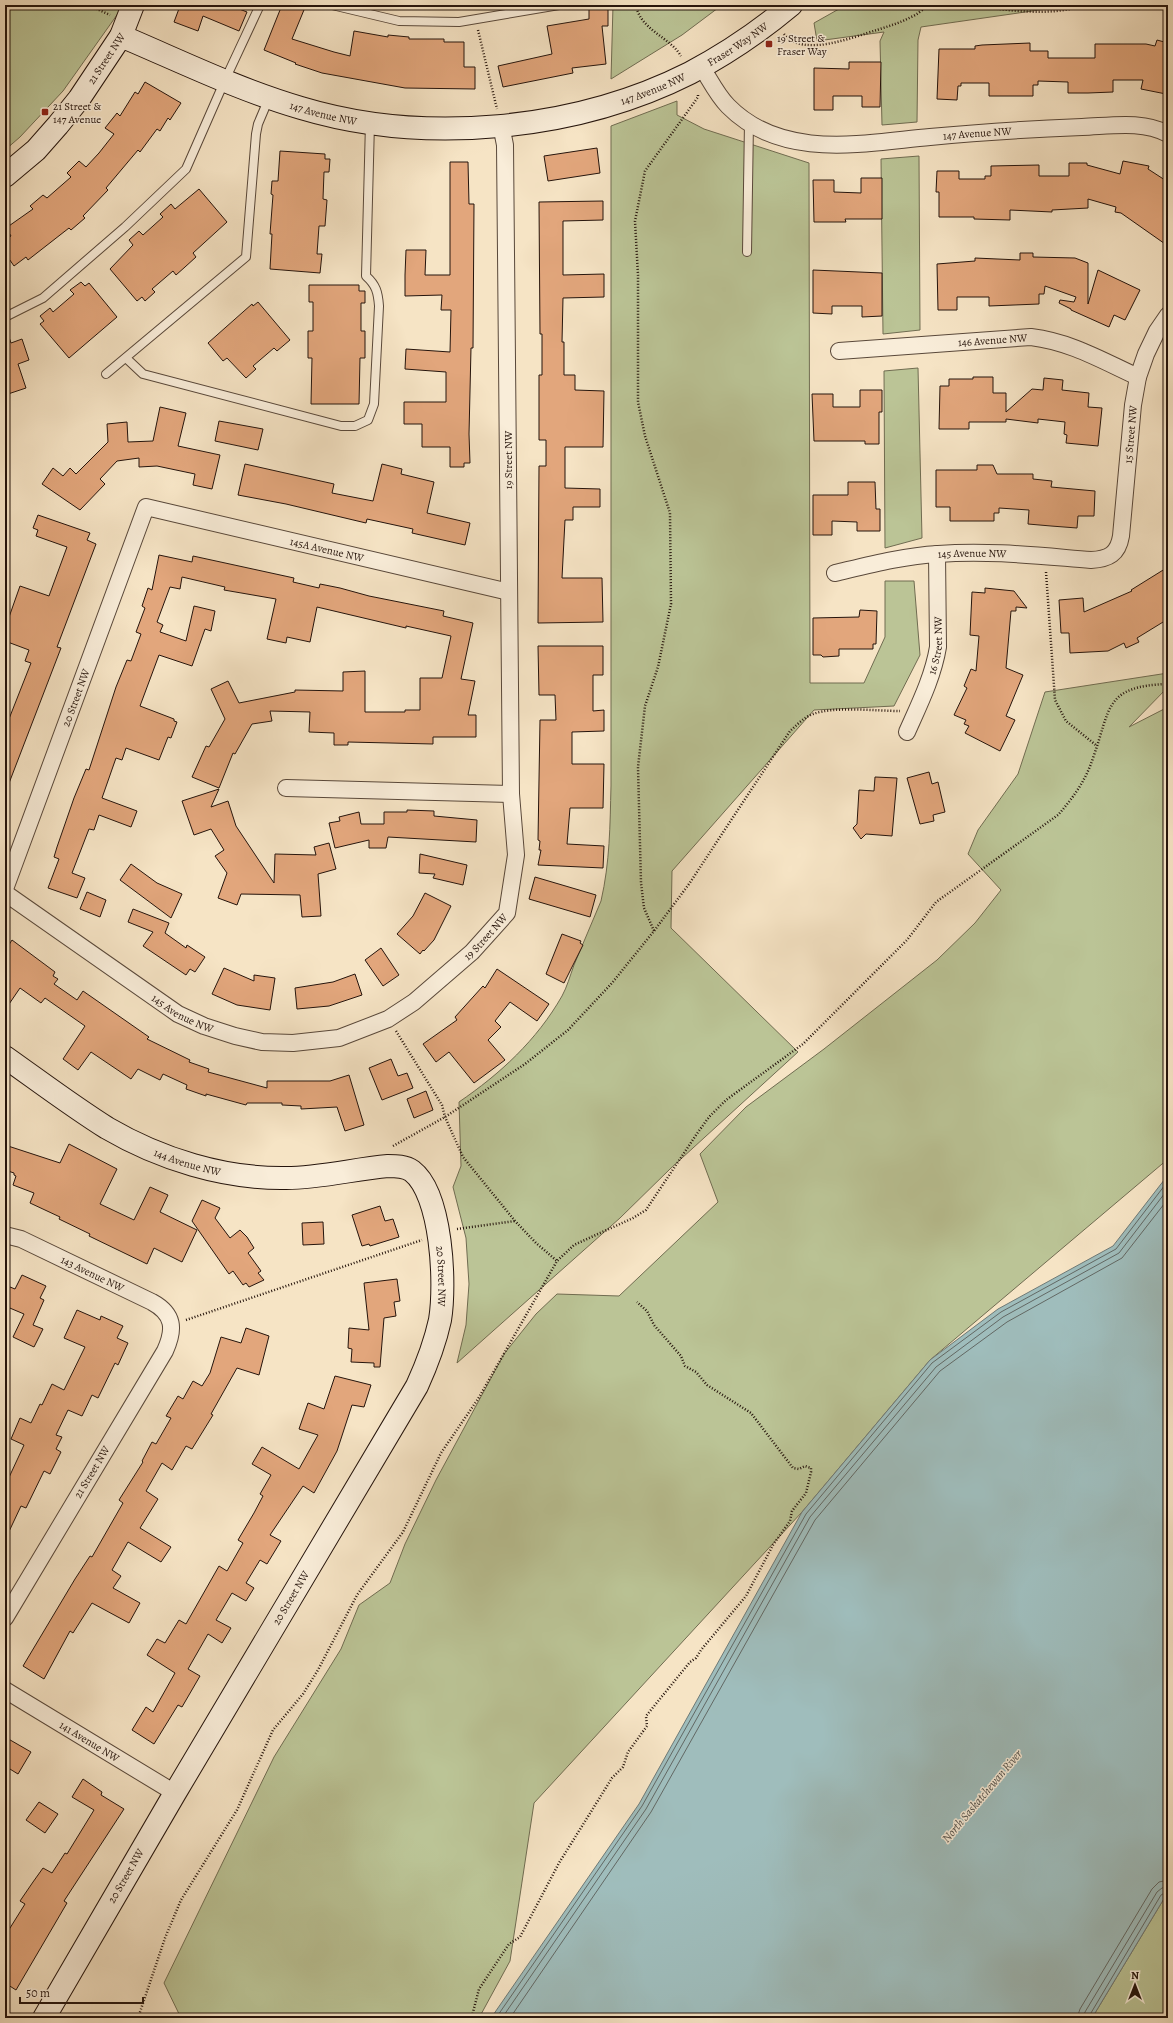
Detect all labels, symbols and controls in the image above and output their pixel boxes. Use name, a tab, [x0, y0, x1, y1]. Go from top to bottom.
street label: Fraser Way NW	[704, 18, 772, 70]
street label: 21 Street NW	[84, 29, 129, 87]
place label: 19 Street & Fraser Way	[777, 31, 827, 59]
marker: 19 Street & Fraser Way	[764, 39, 774, 49]
street label: 147 Avenue NW	[619, 69, 689, 108]
street label: 147 Avenue NW	[288, 98, 359, 129]
place label: 21 Street & 147 Avenue	[53, 99, 101, 127]
marker: 21 Street & 147 Avenue	[40, 107, 50, 117]
street label: 147 Avenue NW	[942, 123, 1013, 143]
street label: 146 Avenue NW	[958, 330, 1028, 350]
street label: 15 Street NW	[1120, 404, 1141, 464]
street label: 19 Street NW	[501, 430, 516, 489]
street label: 145A Avenue NW	[289, 533, 366, 565]
street label: 145 Avenue NW	[937, 545, 1008, 561]
street label: 16 Street NW	[924, 616, 946, 676]
street label: 20 Street NW	[58, 666, 93, 729]
street label: 19 Street NW	[461, 909, 511, 963]
street label: 145 Avenue NW	[149, 990, 216, 1036]
street label: 144 Avenue NW	[152, 1145, 223, 1179]
street label: 20 Street NW	[433, 1245, 450, 1308]
street label: 143 Avenue NW	[58, 1252, 128, 1295]
street label: 21 Street NW	[70, 1442, 114, 1501]
street label: 20 Street NW	[269, 1568, 313, 1628]
street label: 141 Avenue NW	[57, 1717, 123, 1766]
water label: North Saskatchewan River	[938, 1746, 1026, 1846]
street label: 20 Street NW	[104, 1845, 148, 1906]
north arrow	[1115, 1965, 1155, 2005]
text: N	[1131, 1968, 1139, 1983]
scale bar	[20, 1979, 143, 2005]
text: 50 m	[26, 1985, 50, 2001]

